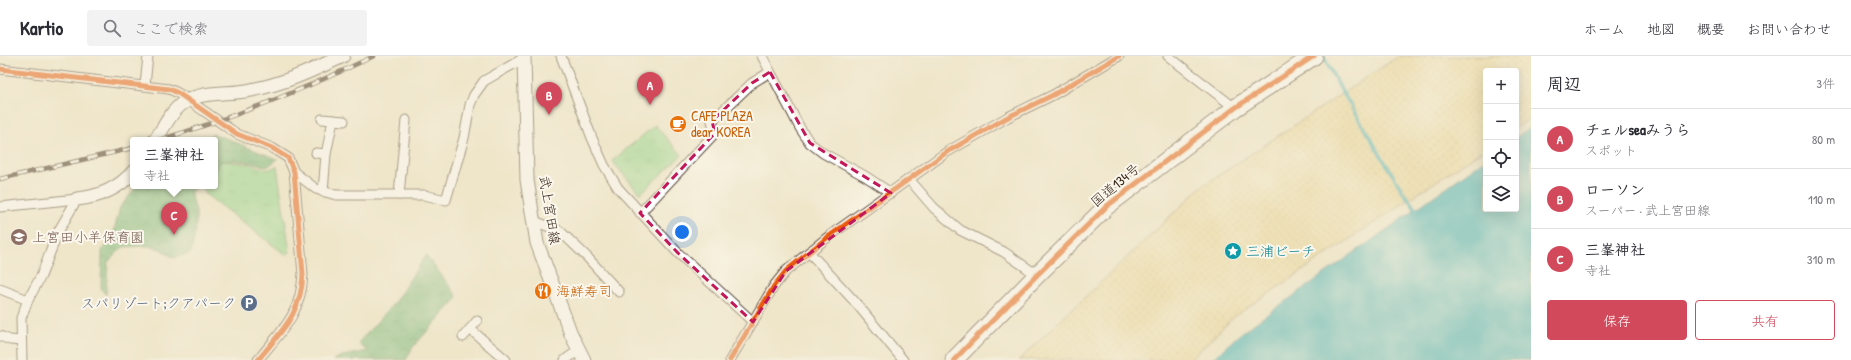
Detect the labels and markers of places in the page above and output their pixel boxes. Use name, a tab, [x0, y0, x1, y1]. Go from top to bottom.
pin: A	[637, 72, 663, 105]
pin: B	[536, 82, 562, 115]
place label: CAFE PLAZA dear KOREA	[691, 106, 753, 141]
cafe icon: CAFE PLAZA dear KOREA	[668, 114, 688, 134]
pin: C	[161, 202, 187, 235]
school or university icon: 上宮田小羊保育園	[9, 227, 29, 247]
place label: 上宮田小羊保育園	[32, 227, 144, 246]
place icon: 三浦ビーチ	[1223, 241, 1243, 261]
place label: 三浦ビーチ	[1246, 241, 1315, 260]
restaurant icon: 海鮮寿司	[533, 281, 553, 301]
place label: 海鮮寿司	[556, 281, 612, 300]
place label: スパリゾート;クアパーク	[81, 293, 236, 312]
parking icon: スパリゾート;クアパーク	[239, 293, 259, 313]

